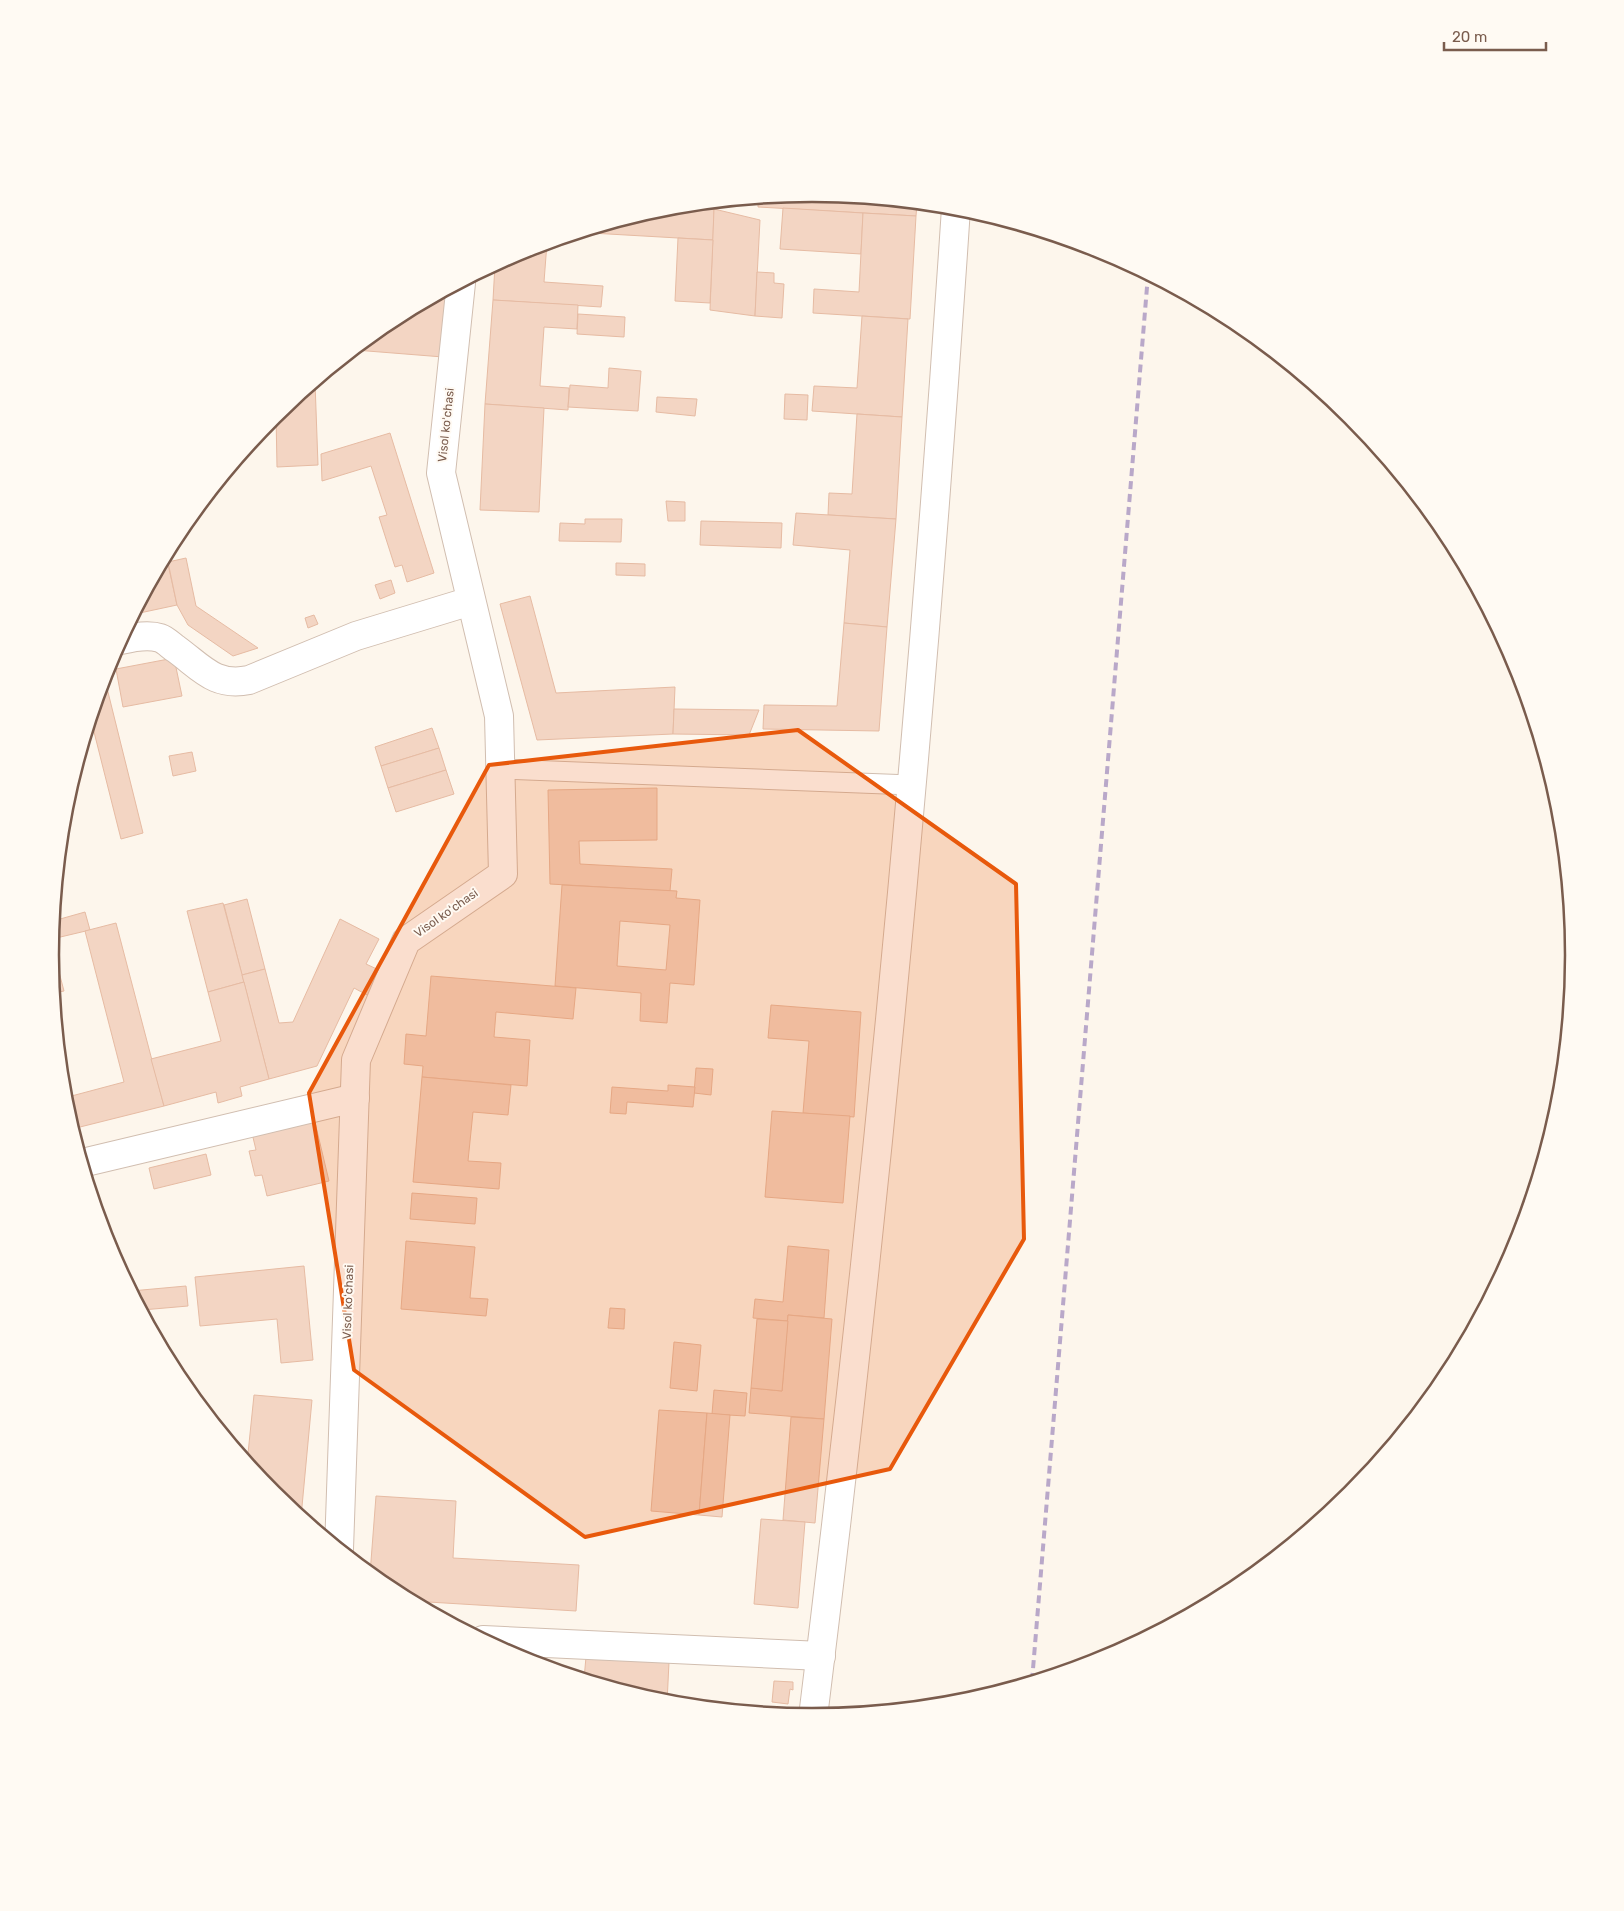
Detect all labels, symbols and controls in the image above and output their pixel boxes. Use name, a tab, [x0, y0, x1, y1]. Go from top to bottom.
scale bar	[1444, 20, 1546, 52]
text: 20 m	[1452, 28, 1487, 46]
street label: Visol koʻchasi	[435, 387, 457, 463]
street label: Visol koʻchasi	[411, 886, 481, 940]
street label: Visol koʻchasi	[340, 1264, 356, 1340]

